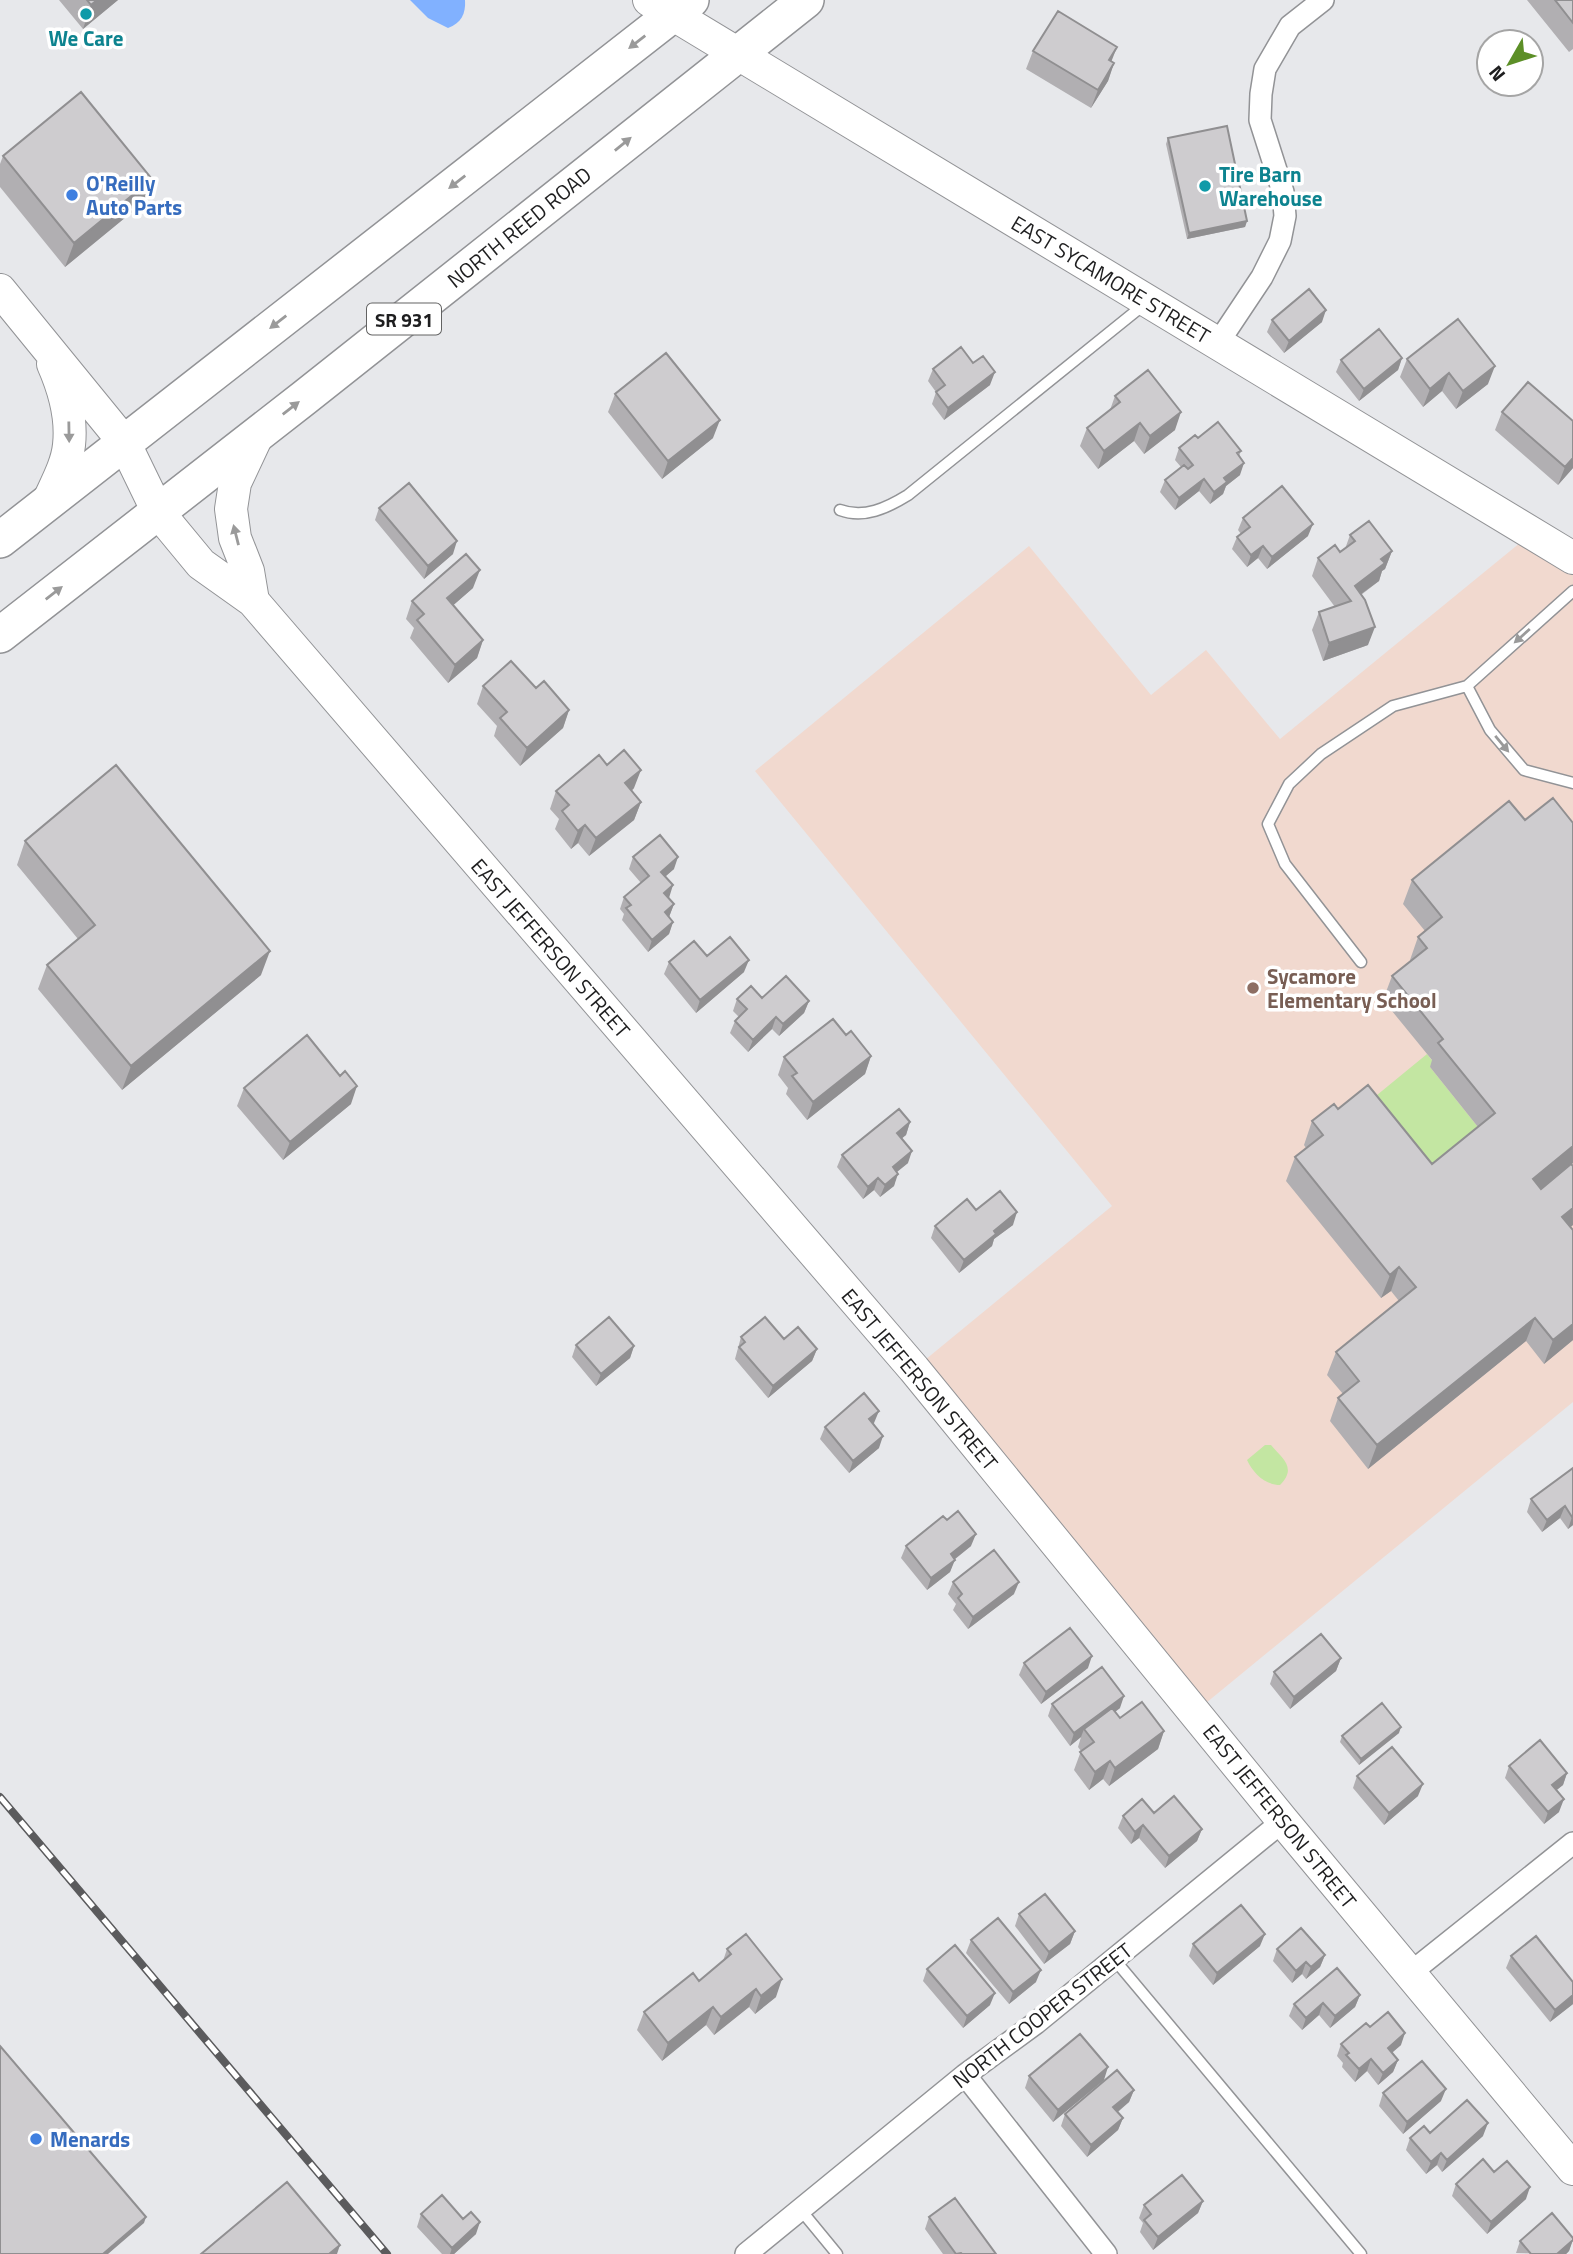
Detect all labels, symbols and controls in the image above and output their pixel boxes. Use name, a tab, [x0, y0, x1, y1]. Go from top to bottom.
marker: We Care	[78, 6, 94, 22]
place label: We Care	[48, 22, 124, 54]
north arrow	[1475, 28, 1545, 98]
one-way arrow	[628, 34, 646, 48]
text: N	[1481, 60, 1512, 88]
one-way arrow	[613, 137, 631, 152]
place label: Tire Barn Warehouse	[1219, 158, 1323, 214]
street label: NORTH REED ROAD	[440, 159, 598, 295]
place label: O'Reilly Auto Parts	[86, 167, 182, 223]
one-way arrow	[449, 174, 467, 189]
marker: Tire Barn Warehouse	[1197, 178, 1213, 194]
marker: O'Reilly Auto Parts	[64, 187, 80, 203]
street label: EAST SYCAMORE STREET	[1005, 207, 1217, 351]
road number: SR 931	[367, 304, 441, 334]
one-way arrow	[270, 314, 288, 329]
one-way arrow	[282, 402, 300, 416]
one-way arrow	[63, 422, 75, 444]
one-way arrow	[230, 524, 241, 546]
one-way arrow	[44, 586, 62, 601]
one-way arrow	[1514, 628, 1531, 644]
one-way arrow	[1494, 735, 1510, 753]
street label: EAST JEFFERSON STREET	[464, 851, 638, 1045]
place label: Sycamore Elementary School	[1267, 960, 1437, 1016]
marker: Sycamore Elementary School	[1245, 980, 1261, 996]
street label: EAST JEFFERSON STREET	[834, 1281, 1006, 1477]
street label: EAST JEFFERSON STREET	[1195, 1717, 1365, 1915]
street label: NORTH COOPER STREET	[945, 1934, 1139, 2096]
place label: Menards	[50, 2123, 130, 2155]
marker: Menards	[28, 2131, 44, 2147]

